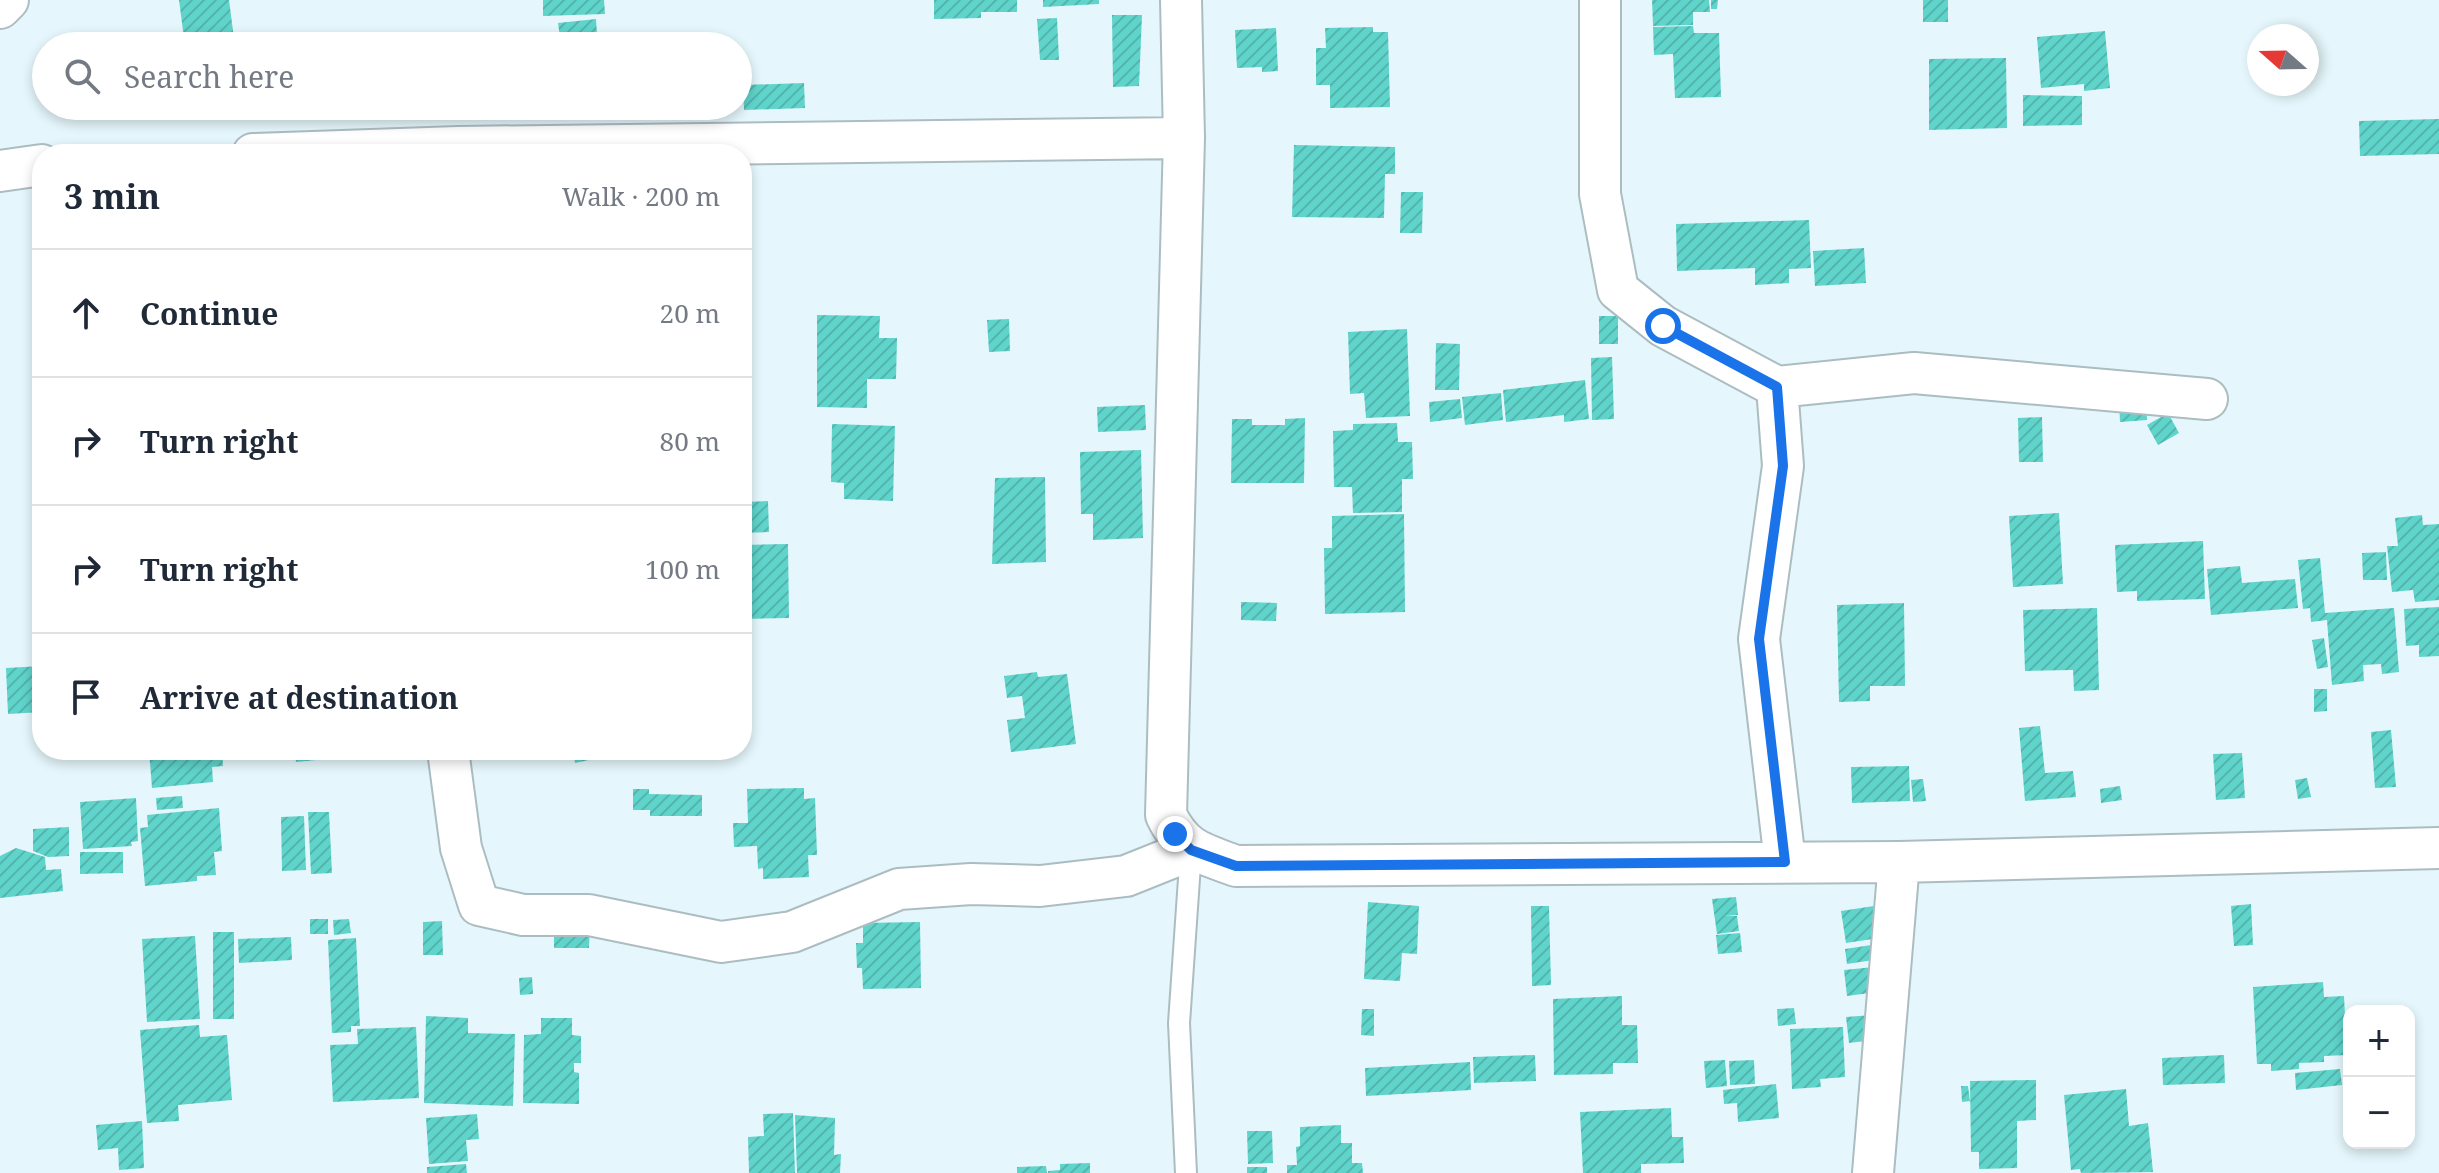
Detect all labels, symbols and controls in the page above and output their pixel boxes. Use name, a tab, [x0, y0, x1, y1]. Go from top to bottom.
north arrow	[2247, 24, 2319, 96]
search box	[32, 32, 752, 120]
icon: search	[60, 54, 104, 98]
text: Search here	[124, 56, 294, 97]
text: 3 min	[64, 173, 160, 219]
text: Walk · 200 m	[562, 178, 720, 214]
icon: ahead	[64, 291, 108, 335]
text: Continue	[140, 293, 278, 334]
text: 20 m	[660, 295, 720, 331]
route start	[1645, 308, 1681, 344]
icon: right	[64, 419, 108, 463]
text: Turn right	[140, 421, 298, 462]
text: 80 m	[660, 423, 720, 459]
icon: right	[64, 547, 108, 591]
text: Turn right	[140, 549, 298, 590]
text: 100 m	[645, 551, 720, 587]
icon: arrive	[64, 675, 108, 719]
text: Arrive at destination	[140, 677, 459, 718]
route end	[1157, 816, 1193, 852]
map controls	[2343, 1005, 2415, 1149]
button: +	[2343, 1005, 2415, 1077]
button: −	[2343, 1077, 2415, 1149]

